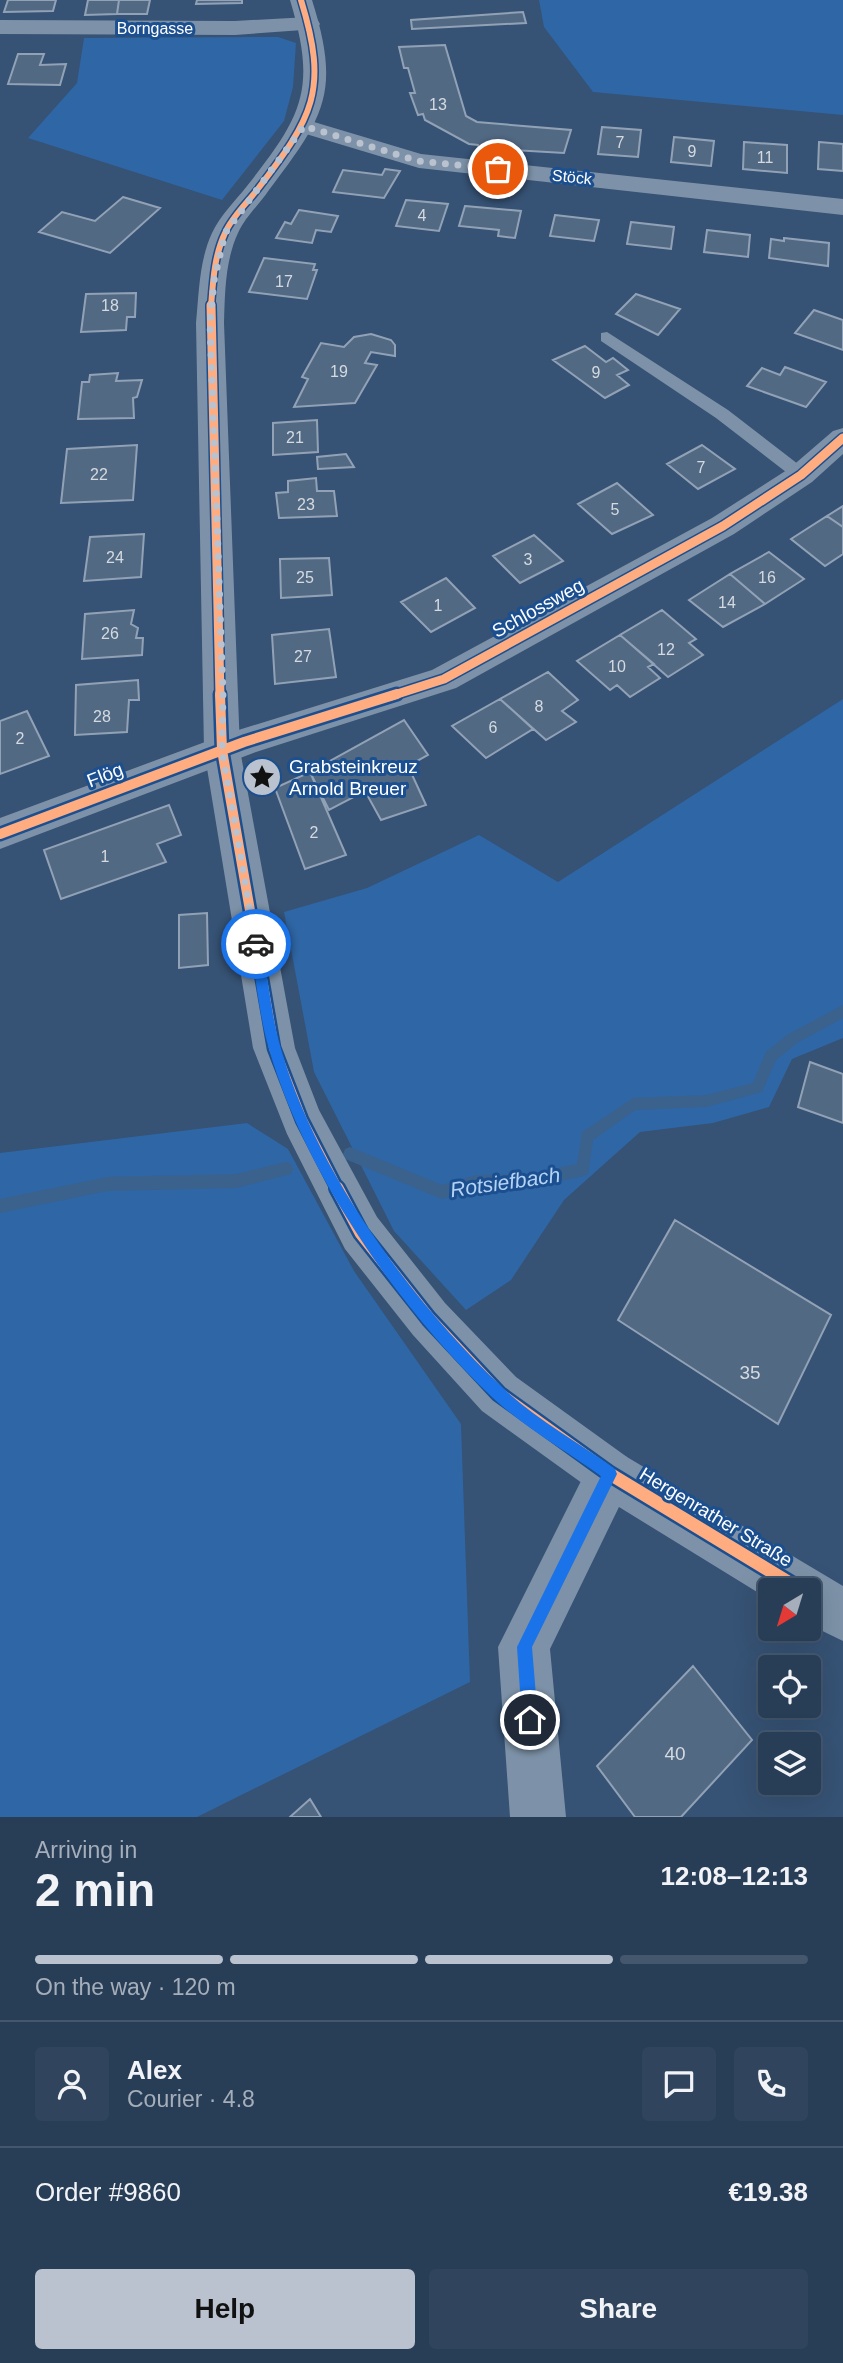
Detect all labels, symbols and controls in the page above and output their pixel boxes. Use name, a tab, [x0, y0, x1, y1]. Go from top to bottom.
street label: Borngasse	[117, 20, 193, 37]
house number: 13	[429, 96, 447, 113]
house number: 7	[616, 134, 625, 151]
pin	[468, 139, 528, 199]
house number: 9	[688, 143, 697, 160]
house number: 11	[757, 149, 773, 166]
icon: bag	[479, 150, 517, 188]
street label: Stöck	[551, 166, 594, 188]
house number: 4	[418, 207, 427, 224]
house number: 17	[275, 273, 293, 290]
house number: 18	[101, 297, 119, 314]
house number: 19	[330, 363, 348, 380]
house number: 9	[592, 364, 601, 381]
house number: 21	[286, 429, 304, 446]
house number: 7	[697, 459, 706, 476]
house number: 22	[90, 466, 108, 483]
house number: 23	[297, 496, 315, 513]
house number: 5	[611, 501, 620, 518]
house number: 24	[106, 549, 124, 566]
house number: 3	[524, 551, 533, 568]
house number: 25	[296, 569, 314, 586]
house number: 16	[758, 569, 776, 586]
street label: Schlossweg	[489, 574, 587, 642]
house number: 14	[718, 594, 736, 611]
house number: 1	[434, 597, 443, 614]
house number: 26	[101, 625, 119, 642]
house number: 12	[657, 641, 675, 658]
house number: 27	[294, 648, 312, 665]
house number: 10	[608, 658, 626, 675]
house number: 8	[535, 698, 544, 715]
house number: 28	[93, 708, 111, 725]
house number: 6	[489, 719, 498, 736]
house number: 2	[16, 730, 25, 747]
place icon: Grabsteinkreuz Arnold Breuer	[241, 756, 283, 798]
place label: Grabsteinkreuz Arnold Breuer	[289, 756, 418, 799]
street label: Flög	[84, 759, 126, 791]
house number: 2	[310, 824, 319, 841]
house number: 1	[101, 848, 110, 865]
courier	[221, 909, 291, 979]
icon: car	[237, 925, 275, 963]
water label: Rotsiefbach	[448, 1163, 562, 1201]
house number: 35	[739, 1362, 761, 1383]
street label: Hergenrather Straße	[636, 1463, 796, 1571]
north arrow	[758, 1578, 821, 1642]
map controls	[758, 1578, 821, 1795]
button: locate	[758, 1655, 821, 1718]
pin	[500, 1690, 560, 1750]
icon: home	[511, 1701, 549, 1739]
button: layers	[758, 1732, 821, 1795]
house number: 40	[664, 1743, 686, 1764]
text: Arriving in	[35, 1837, 137, 1863]
text: 12:08–12:13	[661, 1861, 808, 1891]
text: 2 min	[35, 1864, 155, 1916]
text: On the way · 120 m	[35, 1974, 236, 2000]
button: person	[35, 2047, 109, 2121]
button: chat	[642, 2047, 716, 2121]
button: phone	[734, 2047, 808, 2121]
text: Alex	[127, 2055, 182, 2085]
text: Courier · 4.8	[127, 2086, 255, 2112]
text: Order #9860	[35, 2177, 181, 2207]
text: €19.38	[728, 2177, 808, 2207]
button: Help	[35, 2269, 415, 2349]
button: Share	[429, 2269, 808, 2349]

